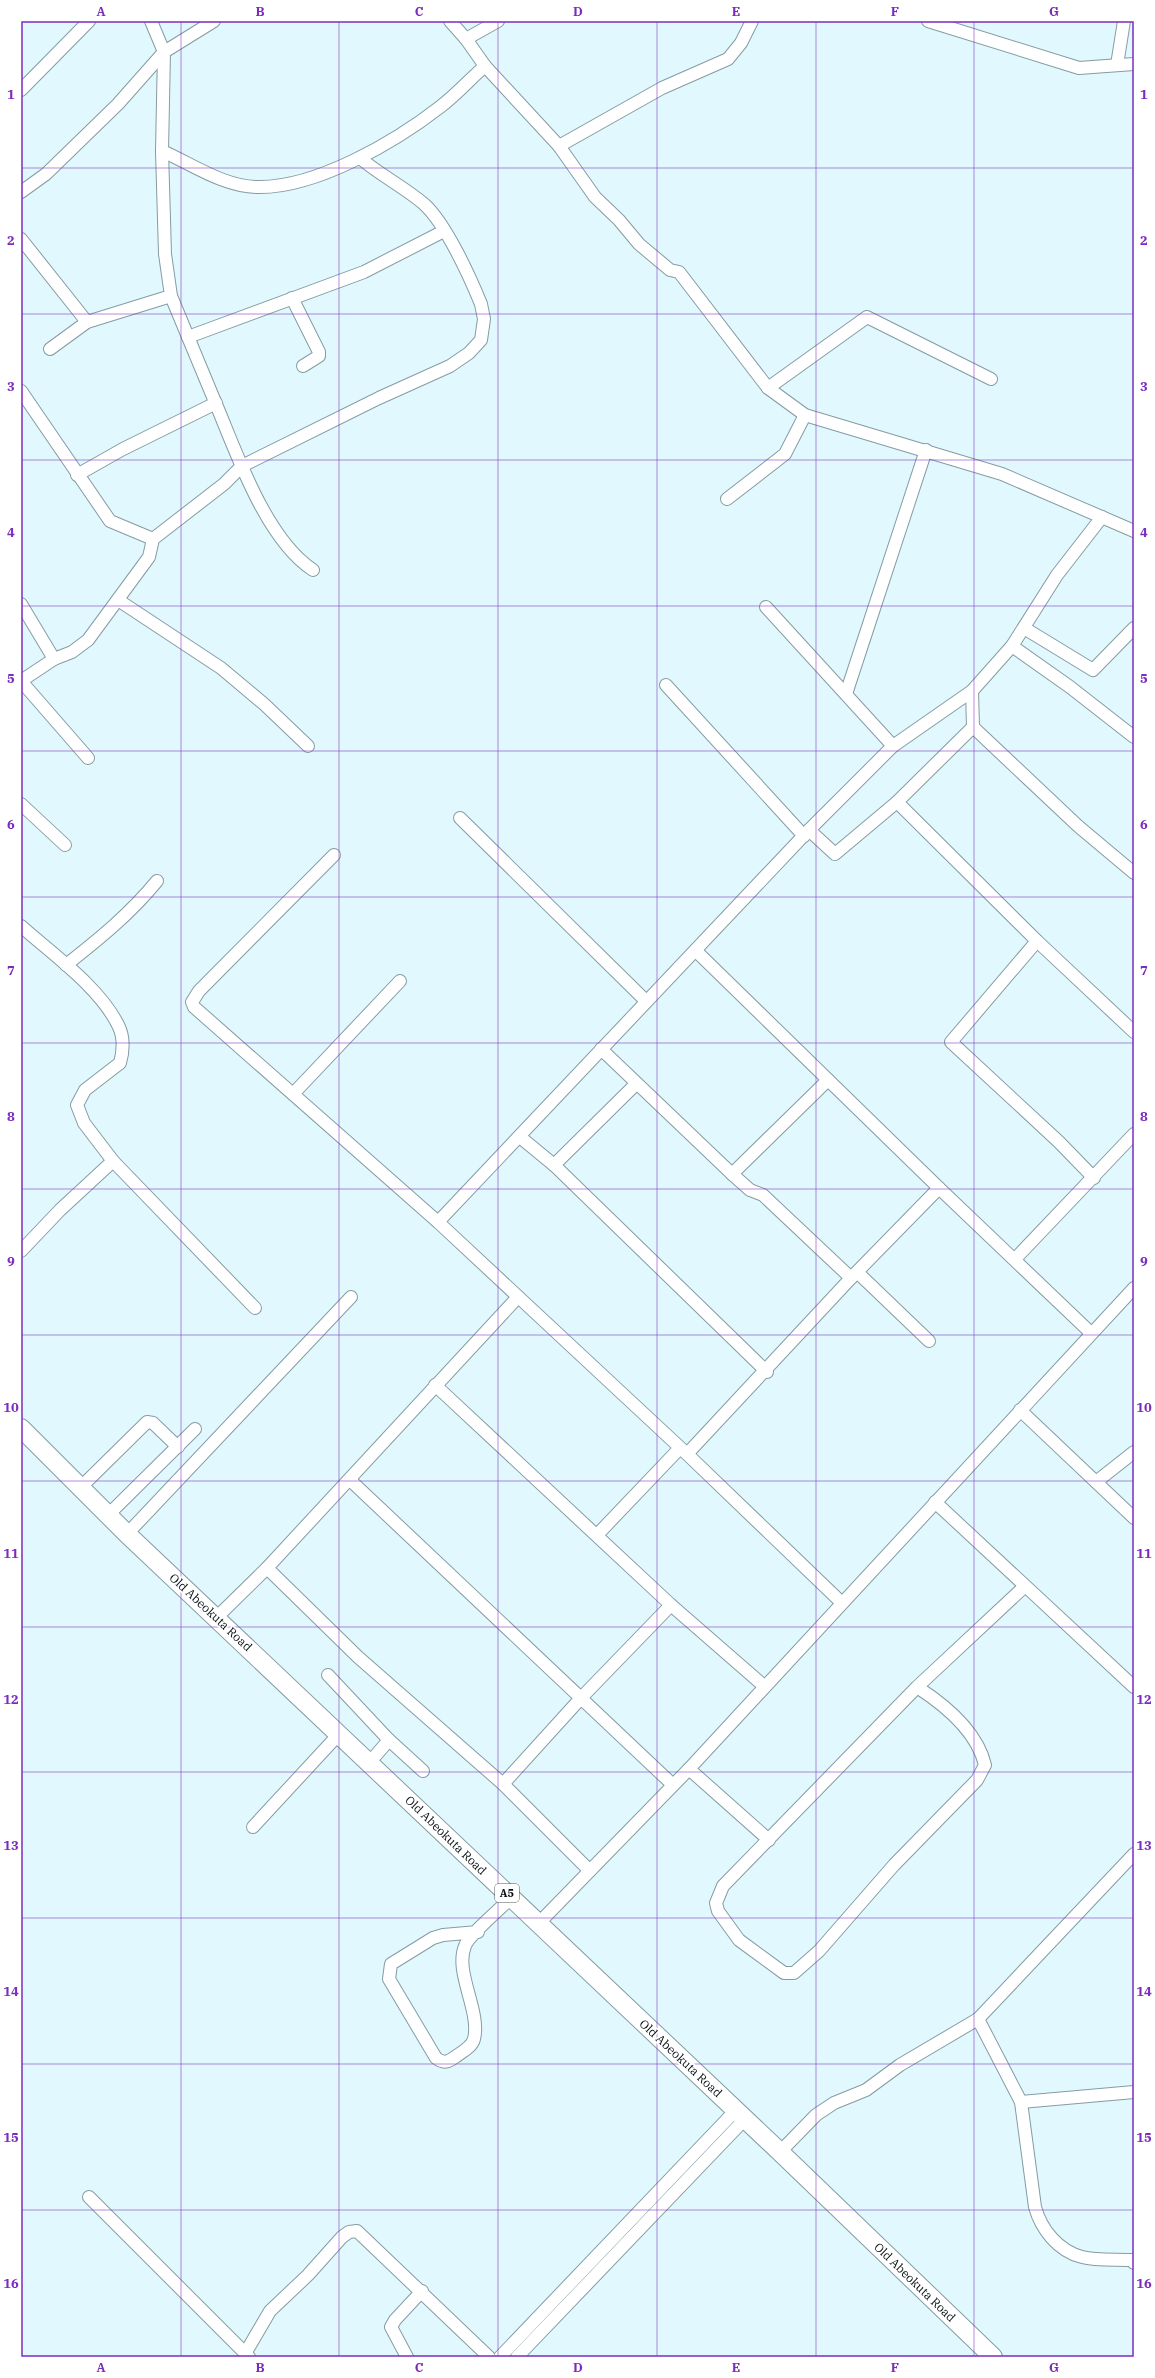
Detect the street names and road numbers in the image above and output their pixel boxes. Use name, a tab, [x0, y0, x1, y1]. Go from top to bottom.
street label: Old Abeokuta Road	[167, 1570, 255, 1654]
street label: Old Abeokuta Road	[402, 1792, 490, 1878]
road number: A5	[495, 1884, 519, 1902]
street label: Old Abeokuta Road	[637, 2016, 725, 2100]
street label: Old Abeokuta Road	[871, 2239, 959, 2325]

